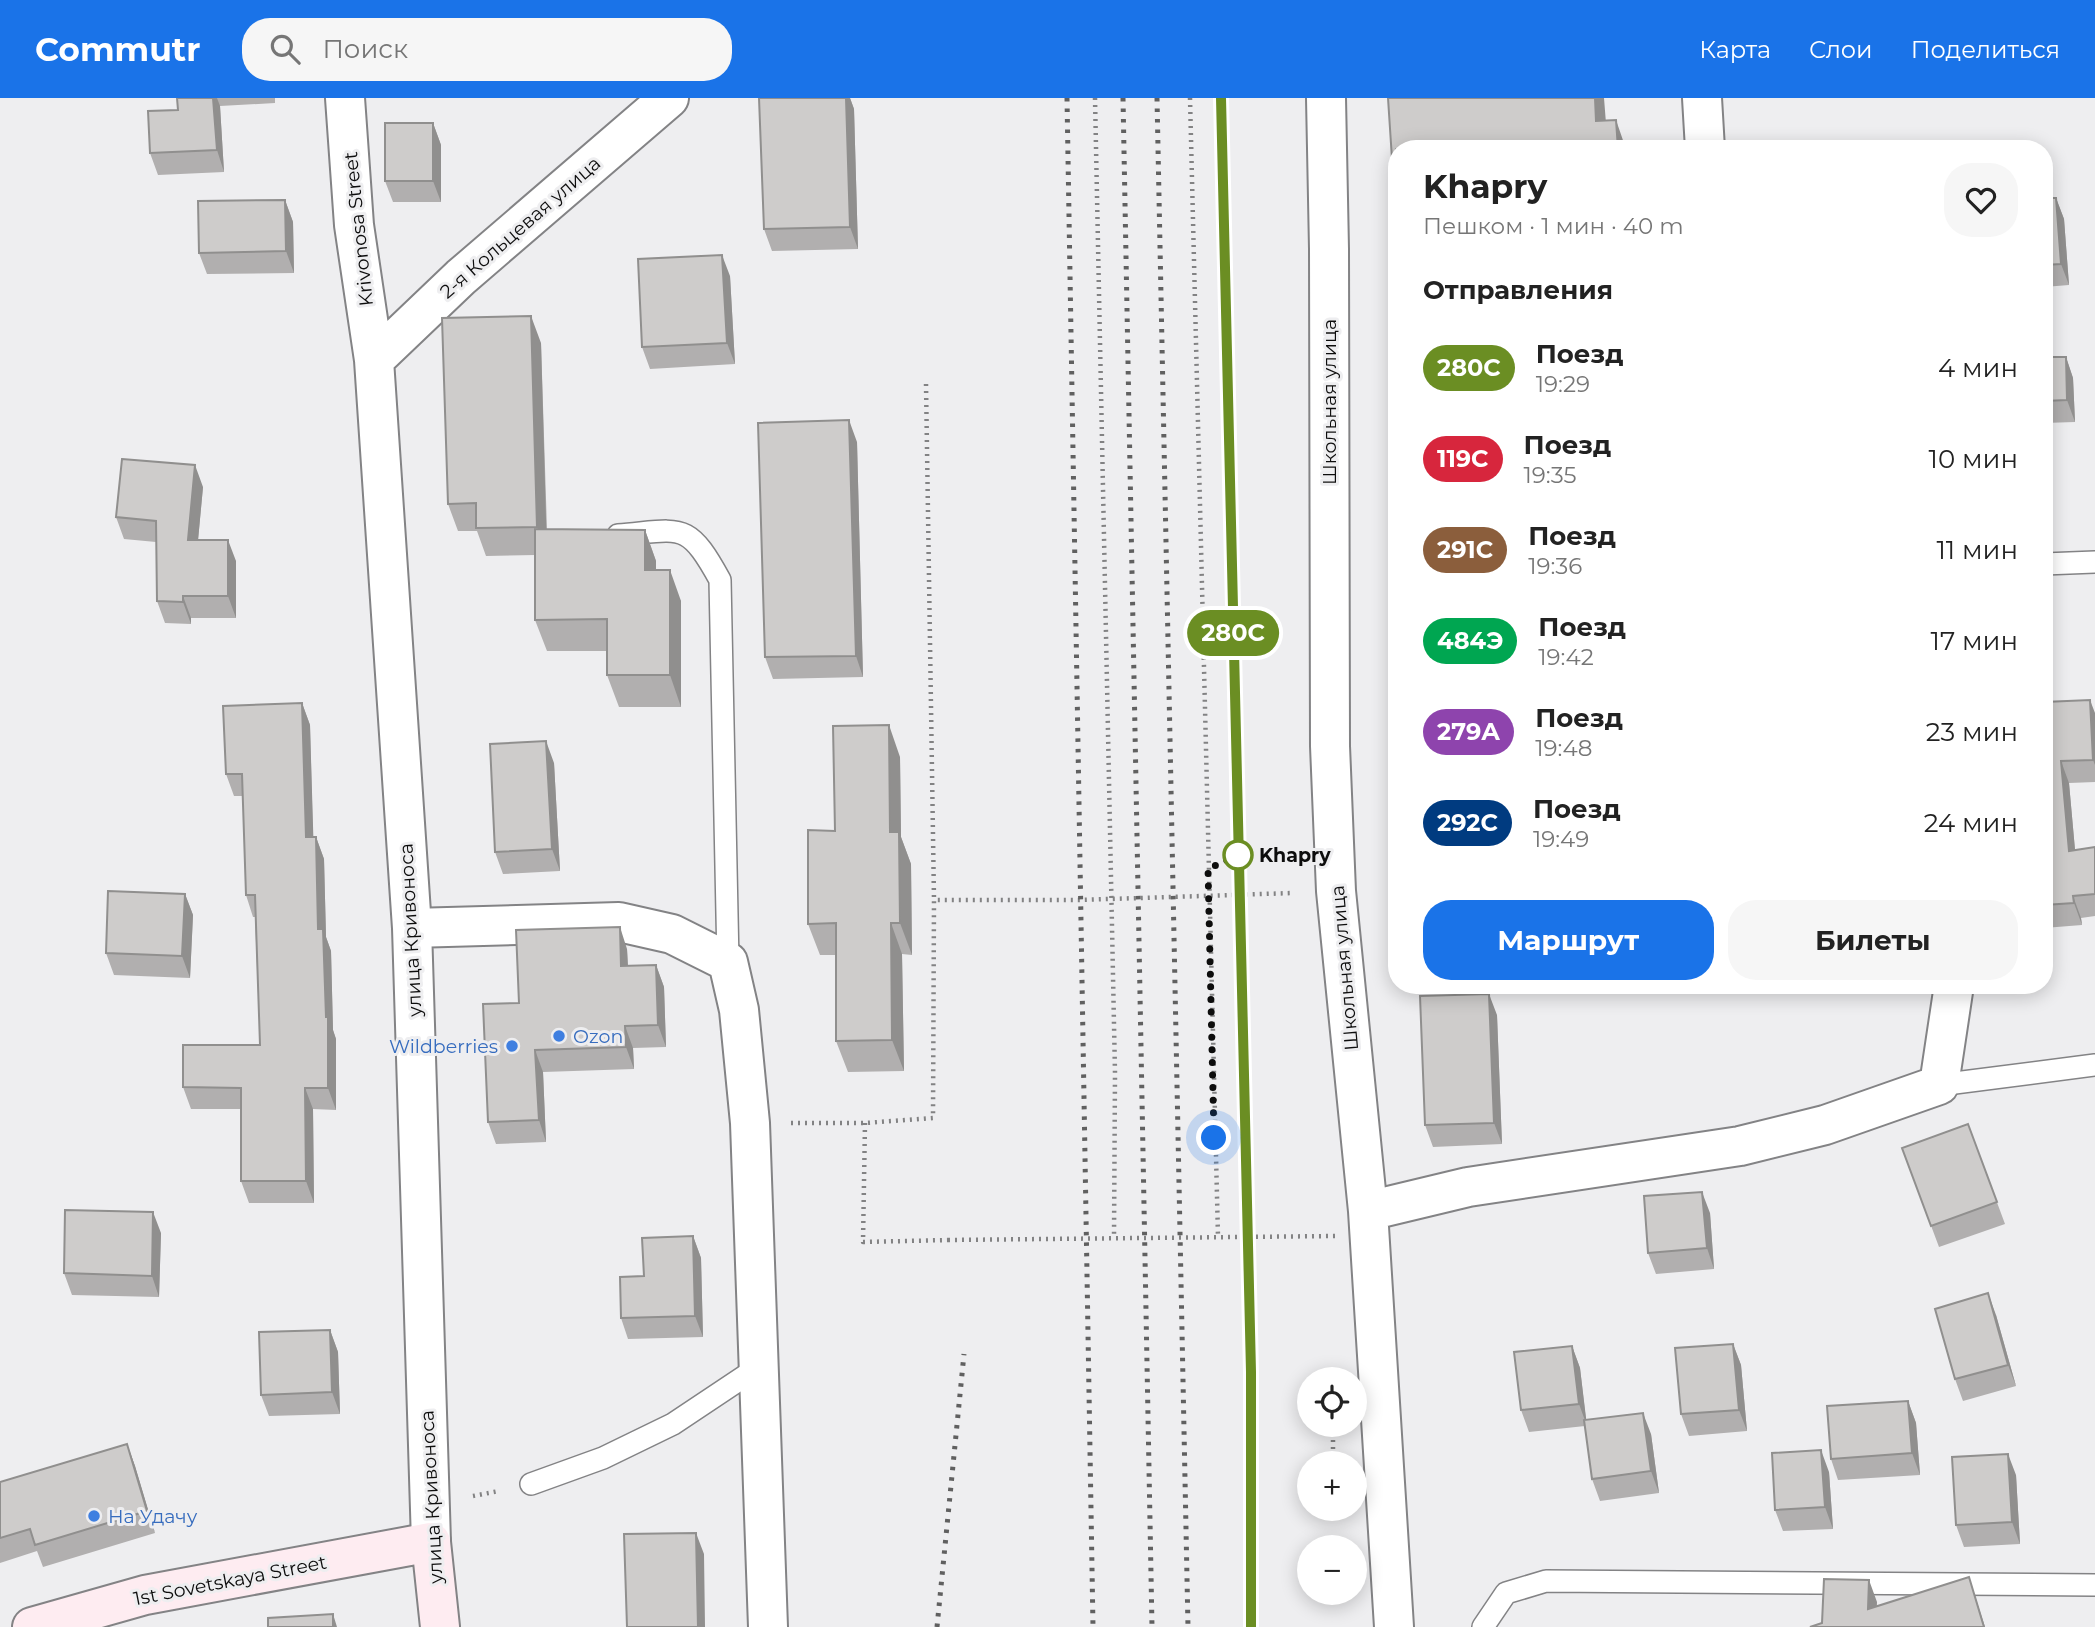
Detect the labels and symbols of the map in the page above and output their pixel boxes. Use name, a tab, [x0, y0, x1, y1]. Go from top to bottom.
street label: Krivonosa Street	[339, 150, 378, 307]
street label: 2-я Кольцевая улица	[436, 152, 605, 303]
street label: Школьная улица	[1318, 319, 1341, 485]
line badge: 280С	[1184, 610, 1282, 656]
marker: Khapry	[1223, 840, 1253, 870]
street label: улица Кривоноса	[394, 843, 427, 1018]
place label: Khapry	[1259, 844, 1331, 867]
street label: Школьная улица	[1326, 884, 1363, 1052]
place label: Ozon	[573, 1025, 623, 1048]
marker: Ozon	[551, 1028, 567, 1044]
place label: Wildberries	[389, 1035, 498, 1058]
marker: Wildberries	[504, 1038, 520, 1054]
your location	[1196, 1120, 1231, 1155]
street label: улица Кривоноса	[415, 1410, 448, 1585]
place label: На Удачу	[108, 1505, 198, 1528]
marker: На Удачу	[86, 1508, 102, 1524]
street label: 1st Sovetskaya Street	[132, 1550, 329, 1610]

